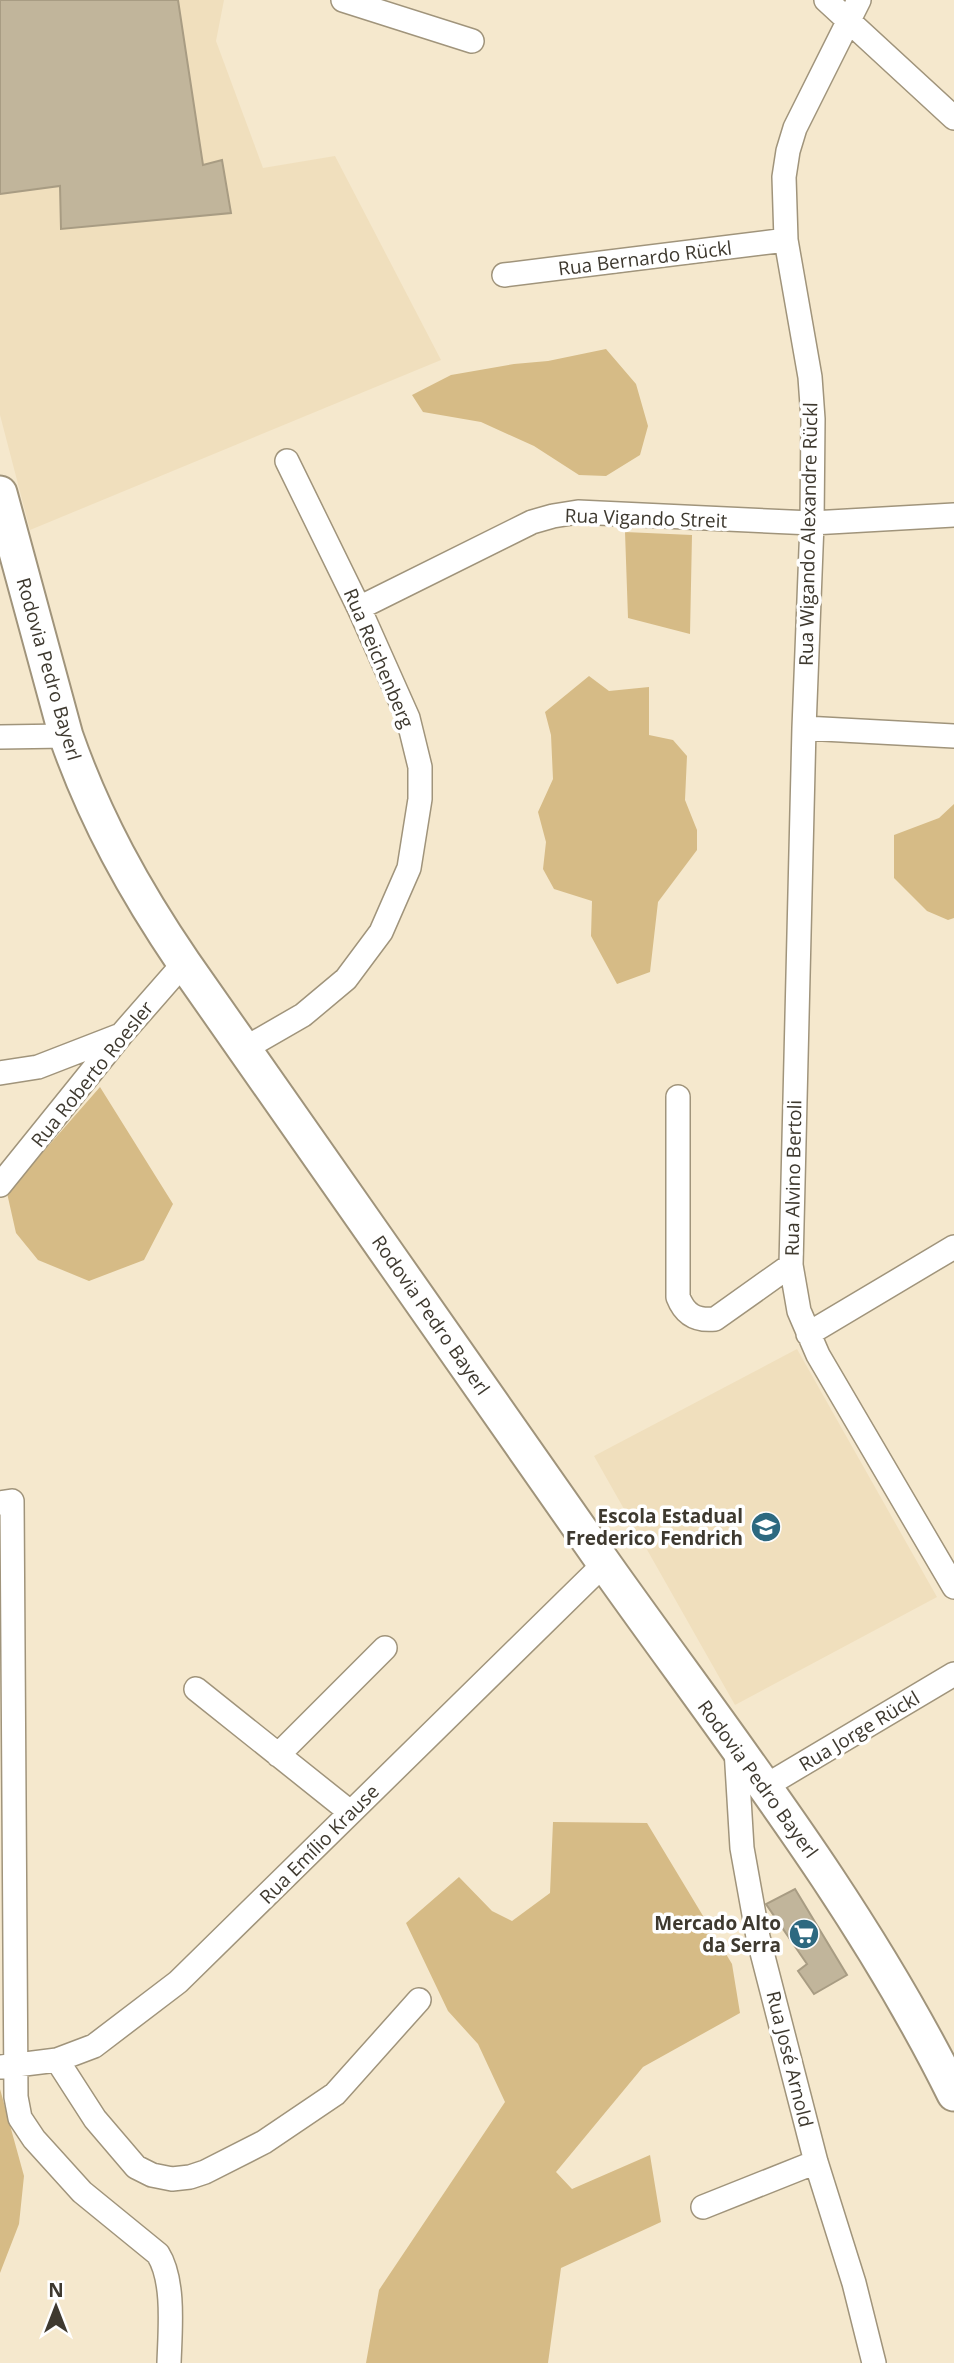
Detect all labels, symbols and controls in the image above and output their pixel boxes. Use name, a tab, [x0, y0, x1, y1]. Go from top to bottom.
street label: Rua Bernardo Rückl	[557, 234, 733, 282]
street label: Rua Wigando Alexandre Rückl	[793, 402, 823, 666]
street label: Rua Vigando Streit	[564, 502, 728, 534]
street label: Rodovia Pedro Bayerl	[10, 574, 88, 764]
street label: Rua Reichenberg	[338, 584, 420, 732]
street label: Rua Roberto Roesler	[25, 995, 159, 1153]
street label: Rua Alvino Bertoli	[779, 1100, 807, 1256]
street label: Rodovia Pedro Bayerl	[366, 1230, 496, 1400]
place label: Escola Estadual Frederico Fendrich	[566, 1503, 743, 1551]
school or university icon: Escola Estadual Frederico Fendrich	[749, 1510, 783, 1544]
street label: Rua Jorge Rückl	[794, 1685, 924, 1777]
street label: Rodovia Pedro Bayerl	[692, 1695, 824, 1863]
street label: Rua Emílio Krause	[254, 1779, 384, 1909]
place label: Mercado Alto da Serra	[654, 1910, 781, 1958]
supermarket icon: Mercado Alto da Serra	[787, 1917, 821, 1951]
street label: Rua José Arnold	[761, 1988, 819, 2130]
north arrow	[21, 2272, 91, 2342]
text: N	[48, 2277, 64, 2303]

